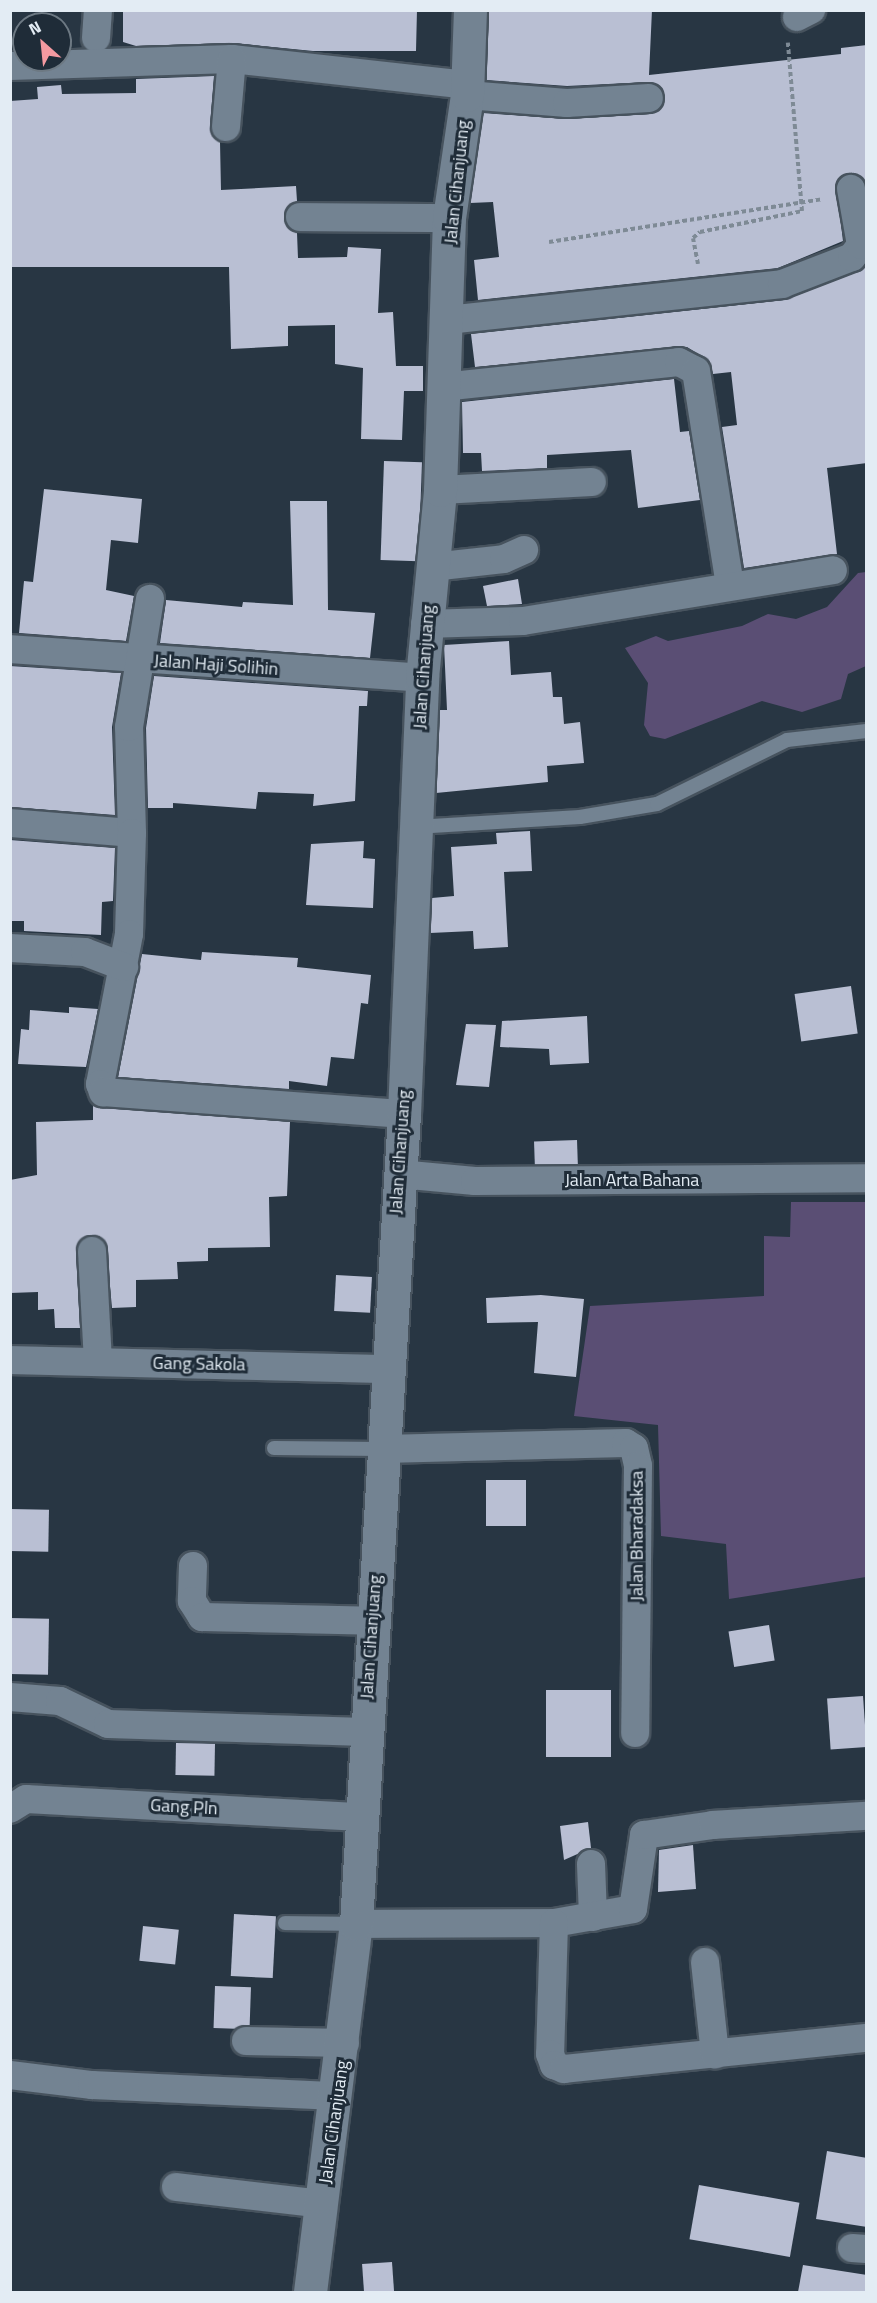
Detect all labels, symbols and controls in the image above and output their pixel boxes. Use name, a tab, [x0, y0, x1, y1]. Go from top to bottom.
north arrow	[12, 12, 72, 72]
text: N	[24, 15, 45, 41]
street label: Jalan Cihanjuang	[440, 119, 474, 245]
street label: Jalan Cihanjuang	[409, 604, 439, 730]
street label: Jalan Haji Solihin	[153, 650, 279, 680]
street label: Jalan Cihanjuang	[385, 1089, 415, 1215]
street label: Jalan Arta Bahana	[565, 1169, 699, 1191]
street label: Gang Sakola	[152, 1352, 246, 1376]
street label: Jalan Bharadaksa	[626, 1471, 648, 1601]
street label: Jalan Cihanjuang	[356, 1574, 386, 1700]
street label: Gang Pln	[150, 1794, 218, 1820]
street label: Jalan Cihanjuang	[315, 2059, 353, 2185]

